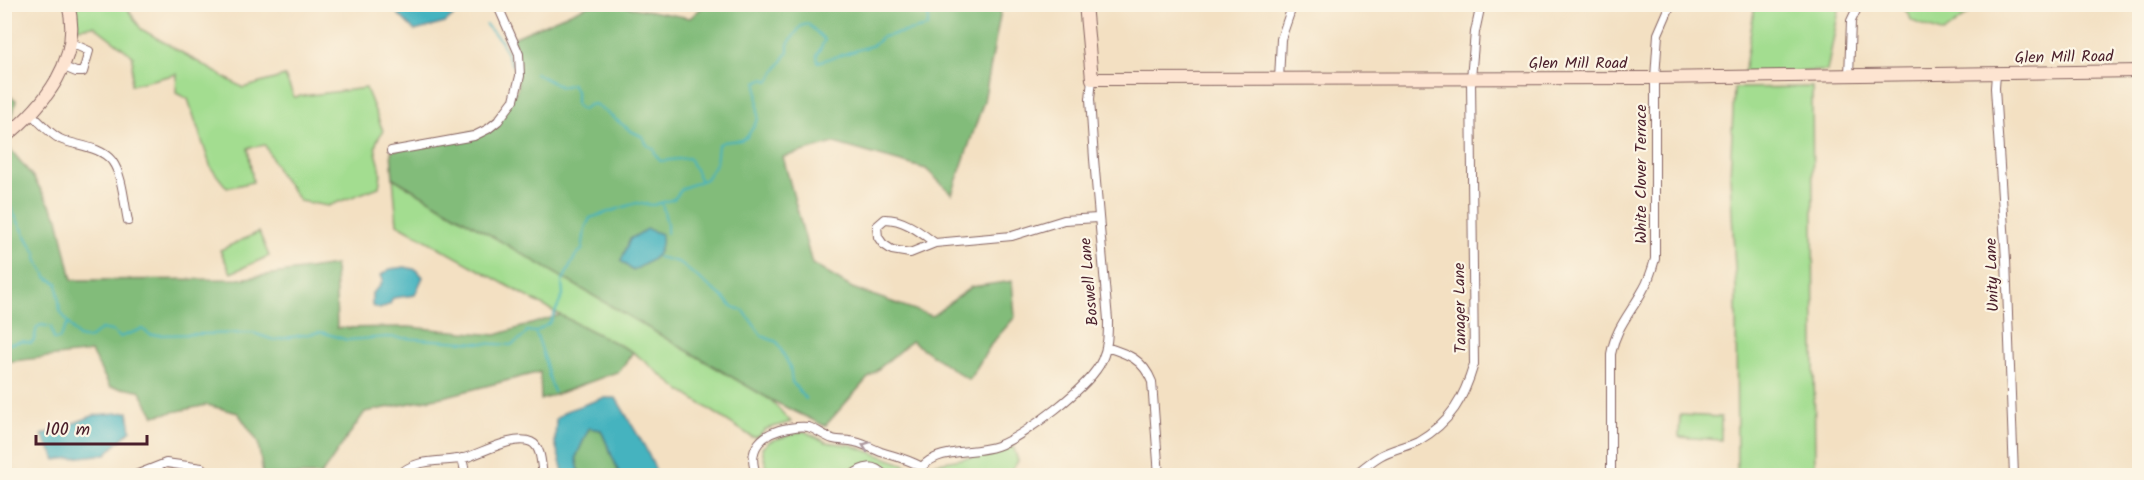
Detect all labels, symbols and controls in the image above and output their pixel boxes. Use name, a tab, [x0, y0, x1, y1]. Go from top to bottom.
street label: Glen Mill Road	[2015, 44, 2115, 71]
street label: Glen Mill Road	[1529, 51, 1628, 76]
street label: White Clover Terrace	[1629, 104, 1654, 244]
street label: Boswell Lane	[1073, 237, 1106, 327]
street label: Unity Lane	[1979, 238, 2006, 312]
street label: Tanager Lane	[1447, 262, 1474, 353]
scale bar	[36, 408, 147, 446]
text: 100 m	[45, 416, 90, 445]
one-way arrow	[861, 440, 872, 453]

